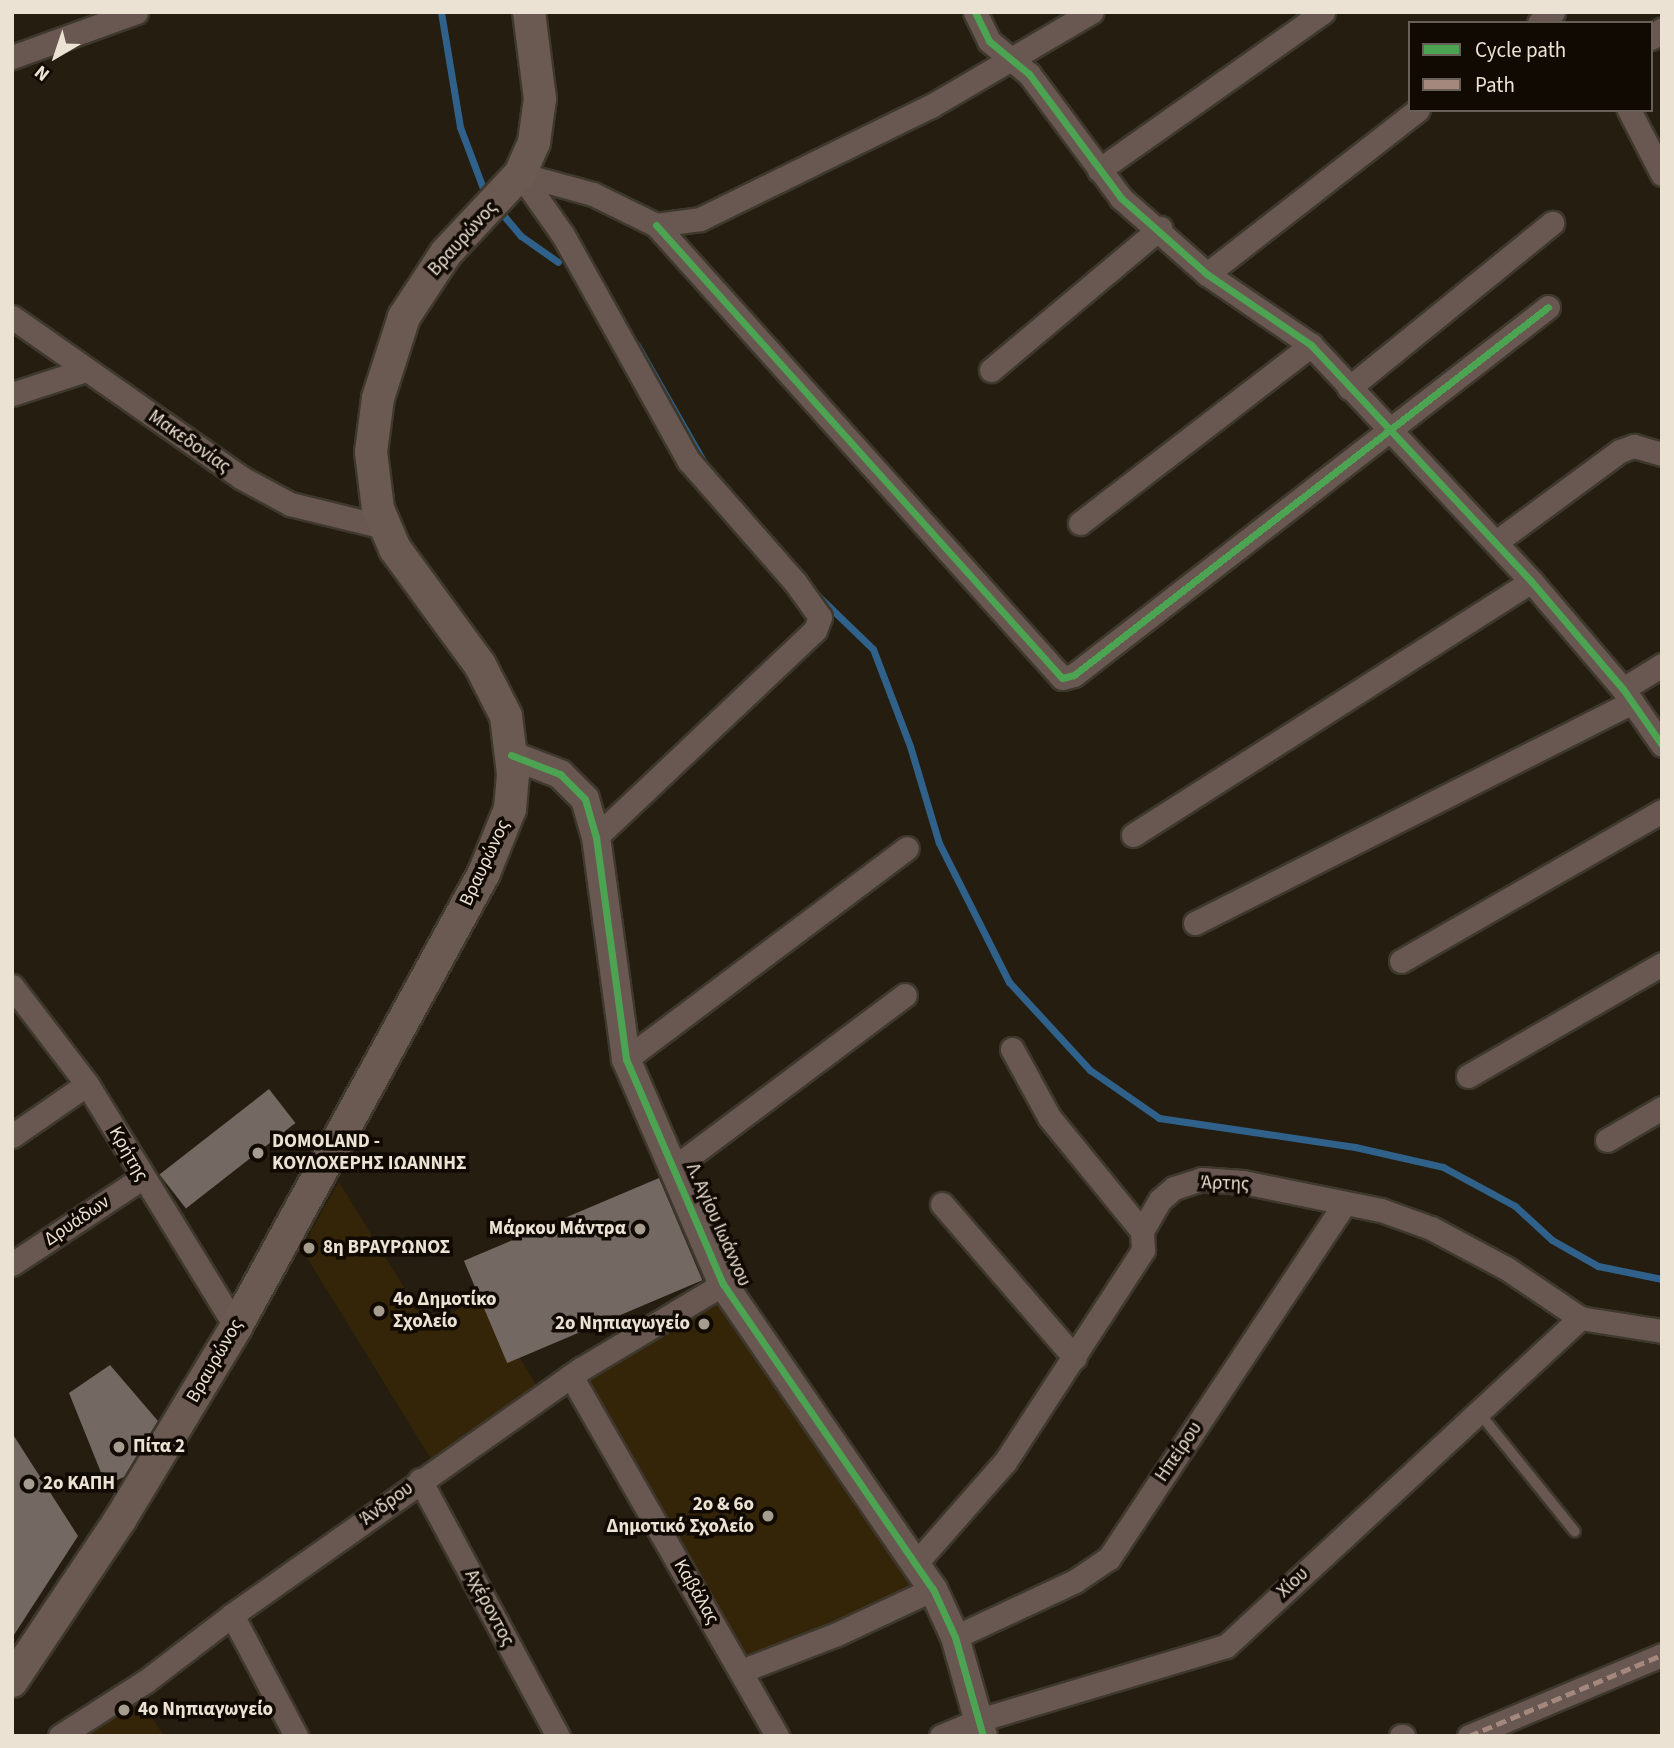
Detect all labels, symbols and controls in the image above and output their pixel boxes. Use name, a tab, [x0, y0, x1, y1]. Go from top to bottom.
north arrow	[21, 21, 91, 91]
legend	[1408, 21, 1653, 112]
text: Cycle path	[1475, 35, 1566, 65]
text: N	[29, 58, 56, 87]
text: Path	[1475, 70, 1515, 100]
street label: Βραυρώνος	[424, 197, 502, 281]
street label: Μακεδονίας	[144, 405, 234, 479]
street label: Βραυρώνος	[455, 816, 515, 910]
street label: Κρήτης	[103, 1123, 153, 1185]
place label: DOMOLAND - ΚΟΥΛΟΧΕΡΗΣ ΙΩΑΝΝΗΣ	[272, 1131, 466, 1175]
marker: DOMOLAND - ΚΟΥΛΟΧΕΡΗΣ ΙΩΑΝΝΗΣ	[250, 1145, 266, 1161]
street label: Λ. Αγίου Ιωάννου	[681, 1160, 755, 1290]
street label: Άρτης	[1201, 1172, 1249, 1196]
street label: Δρυάδων	[40, 1191, 114, 1251]
place label: Μάρκου Μάντρα	[489, 1218, 626, 1240]
marker: Μάρκου Μάντρα	[632, 1221, 648, 1237]
place label: 8η ΒΡΑΥΡΩΝΟΣ	[323, 1237, 450, 1259]
marker: 8η ΒΡΑΥΡΩΝΟΣ	[301, 1240, 317, 1256]
place label: 4ο Δημοτίκο Σχολείο	[393, 1289, 497, 1333]
marker: 4ο Δημοτίκο Σχολείο	[371, 1303, 387, 1319]
place label: 2ο Νηπιαγωγείο	[555, 1313, 690, 1335]
street label: Βραυρώνος	[182, 1315, 248, 1407]
marker: 2ο Νηπιαγωγείο	[696, 1316, 712, 1332]
street label: Ηπείρου	[1151, 1418, 1207, 1486]
place label: Πίτα 2	[133, 1436, 185, 1458]
marker: Πίτα 2	[111, 1439, 127, 1455]
place label: 2ο ΚΑΠΗ	[43, 1473, 115, 1495]
marker: 2ο ΚΑΠΗ	[21, 1476, 37, 1492]
street label: Άνδρου	[356, 1477, 418, 1531]
place label: 2ο & 6ο Δημοτικό Σχολείο	[606, 1494, 754, 1538]
marker: 2ο & 6ο Δημοτικό Σχολείο	[760, 1508, 776, 1524]
street label: Καβάλας	[668, 1556, 724, 1628]
street label: Χίου	[1273, 1563, 1313, 1603]
street label: Αχέροντος	[459, 1566, 519, 1650]
place label: 4ο Νηπιαγωγείο	[138, 1699, 273, 1721]
marker: 4ο Νηπιαγωγείο	[116, 1702, 132, 1718]

